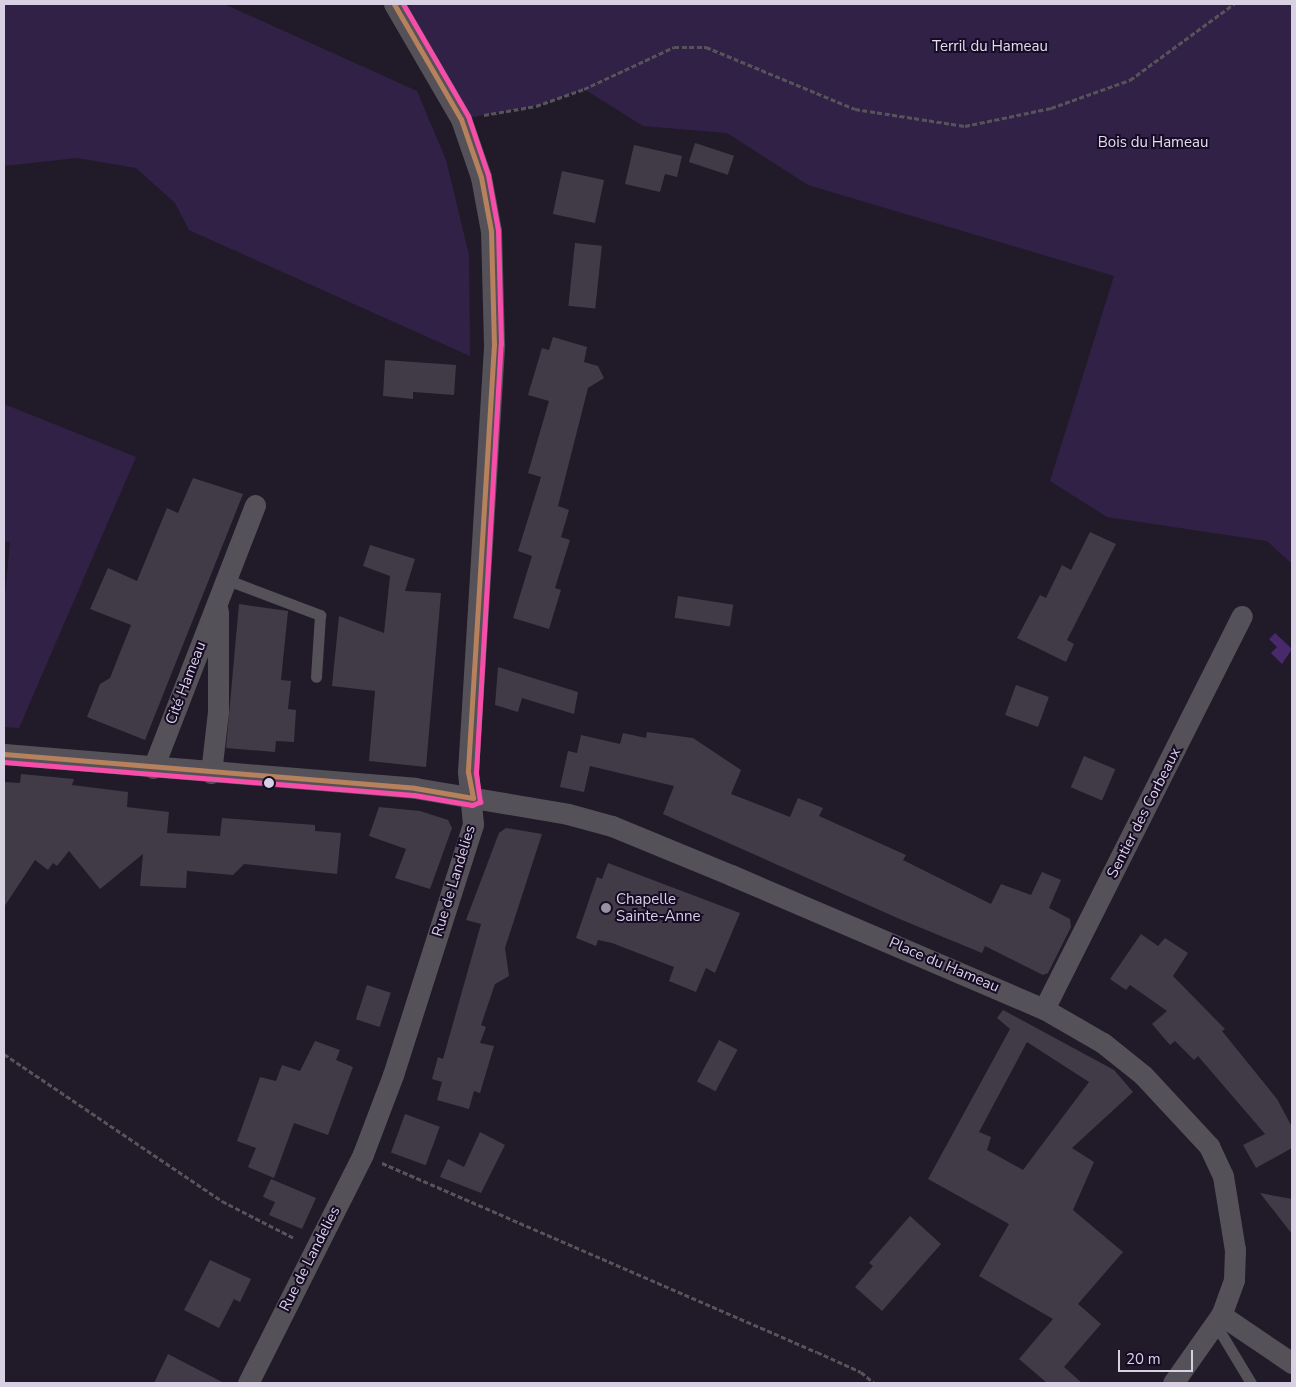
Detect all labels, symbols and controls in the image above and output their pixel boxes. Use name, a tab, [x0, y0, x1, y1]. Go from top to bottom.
park label: Terril du Hameau	[932, 38, 1048, 56]
park label: Bois du Hameau	[1098, 134, 1208, 152]
street label: Cité Hameau	[162, 639, 210, 727]
street label: Sentier des Corbeaux	[1103, 745, 1185, 881]
unlabelled marker	[264, 778, 274, 788]
street label: Rue de Landelies	[429, 823, 479, 939]
place label: Chapelle Sainte-Anne	[616, 890, 701, 925]
marker: Chapelle Sainte-Anne	[600, 902, 612, 914]
street label: Place du Hameau	[886, 934, 1002, 996]
street label: Rue de Landelies	[276, 1204, 344, 1314]
scale bar	[1121, 1340, 1196, 1372]
text: 20 m	[1126, 1349, 1161, 1369]

